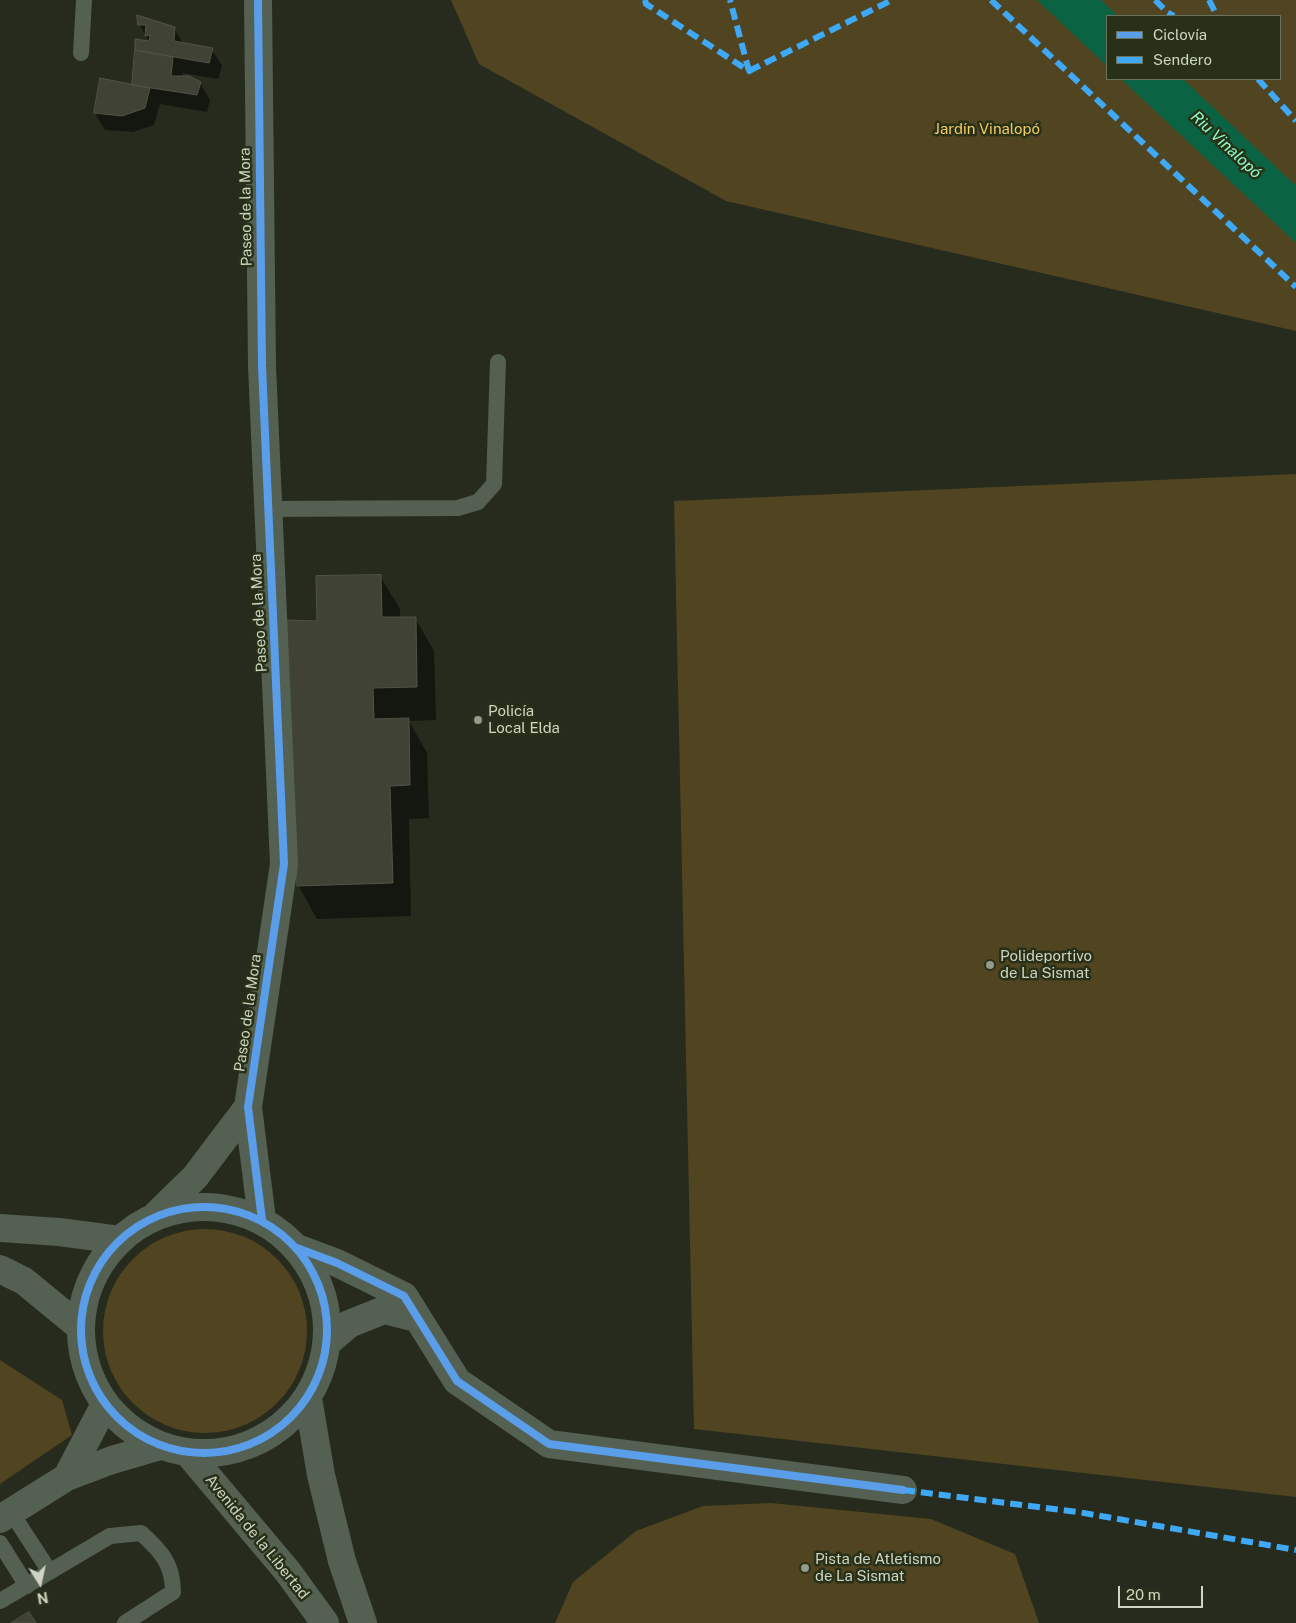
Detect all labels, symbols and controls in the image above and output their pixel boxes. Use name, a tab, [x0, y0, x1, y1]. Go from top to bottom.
legend	[1106, 15, 1281, 80]
text: Ciclovía	[1153, 26, 1207, 43]
text: Sendero	[1153, 51, 1212, 68]
water label: Riu Vinalopó	[1187, 107, 1265, 183]
park label: Jardín Vinalopó	[934, 120, 1040, 138]
street label: Paseo de la Mora	[236, 147, 256, 267]
street label: Paseo de la Mora	[247, 553, 271, 673]
place label: Policía Local Elda	[488, 702, 560, 737]
marker: Policía Local Elda	[472, 714, 484, 726]
place label: Polideportivo de La Sismat	[1000, 947, 1092, 982]
street label: Paseo de la Mora	[231, 953, 265, 1073]
marker: Polideportivo de La Sismat	[984, 959, 996, 971]
street label: Avenida de la Libertad	[201, 1471, 313, 1603]
place label: Pista de Atletismo de La Sismat	[815, 1550, 941, 1585]
north arrow	[15, 1558, 65, 1608]
marker: Pista de Atletismo de La Sismat	[799, 1562, 811, 1574]
scale bar	[1121, 1576, 1206, 1608]
text: 20 m	[1126, 1586, 1161, 1603]
text: N	[36, 1589, 49, 1607]

